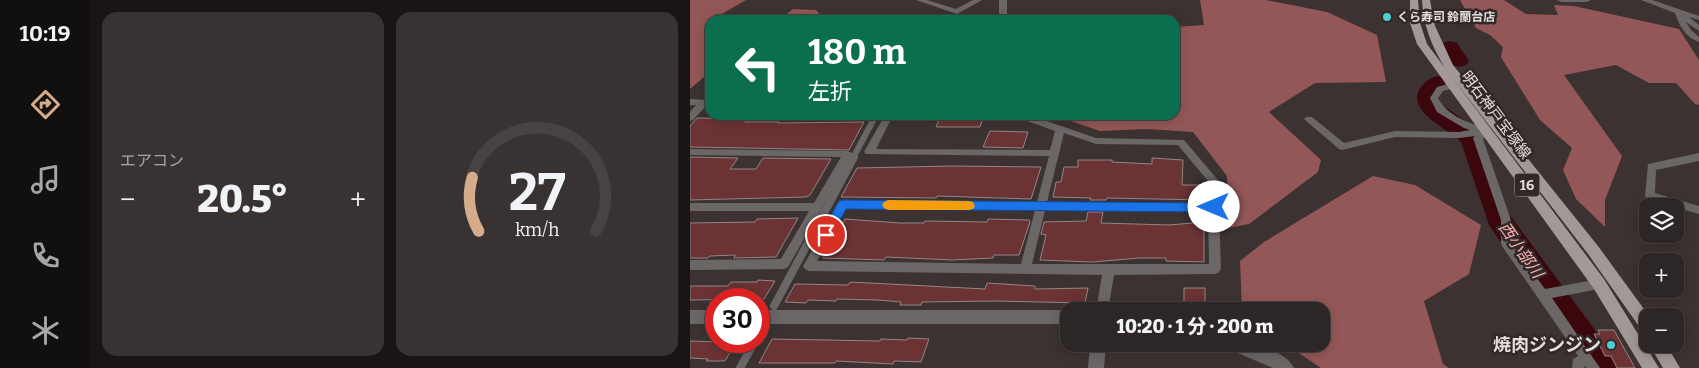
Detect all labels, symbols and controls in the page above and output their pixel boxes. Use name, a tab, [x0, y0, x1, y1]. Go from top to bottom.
place label: くら寿司 鈴蘭台店	[1397, 10, 1495, 24]
marker: くら寿司 鈴蘭台店	[1381, 11, 1393, 23]
text: 10:19	[19, 20, 71, 47]
text: 180 m	[808, 31, 906, 73]
icon: left	[725, 35, 790, 100]
street label: 明石神戸宝塚線	[1457, 68, 1535, 162]
text: 左折	[808, 78, 852, 105]
icon: directions	[28, 87, 63, 122]
text: エアコン	[120, 151, 184, 170]
text: 27	[509, 161, 566, 224]
icon: music	[28, 162, 63, 197]
road number: 16	[1514, 174, 1540, 196]
text: 20.5°	[197, 176, 288, 222]
position arrow	[1187, 180, 1239, 232]
text: −	[120, 183, 135, 216]
text: +	[350, 183, 366, 216]
map controls	[1639, 198, 1684, 353]
button: layers	[1639, 198, 1684, 243]
pin	[805, 214, 847, 256]
water label: 西小部川	[1495, 218, 1548, 283]
text: km/h	[515, 219, 559, 241]
icon: arrive	[812, 221, 840, 249]
icon: phone	[28, 238, 63, 273]
button: +	[1639, 253, 1684, 298]
speed limit sign: 30	[705, 288, 770, 353]
button: −	[1639, 308, 1684, 353]
icon: climate	[28, 313, 63, 348]
text: 10:20 · 1 分 · 200 m	[1117, 315, 1273, 338]
place label: 焼肉ジンジン	[1493, 334, 1601, 356]
marker: 焼肉ジンジン	[1605, 339, 1617, 351]

